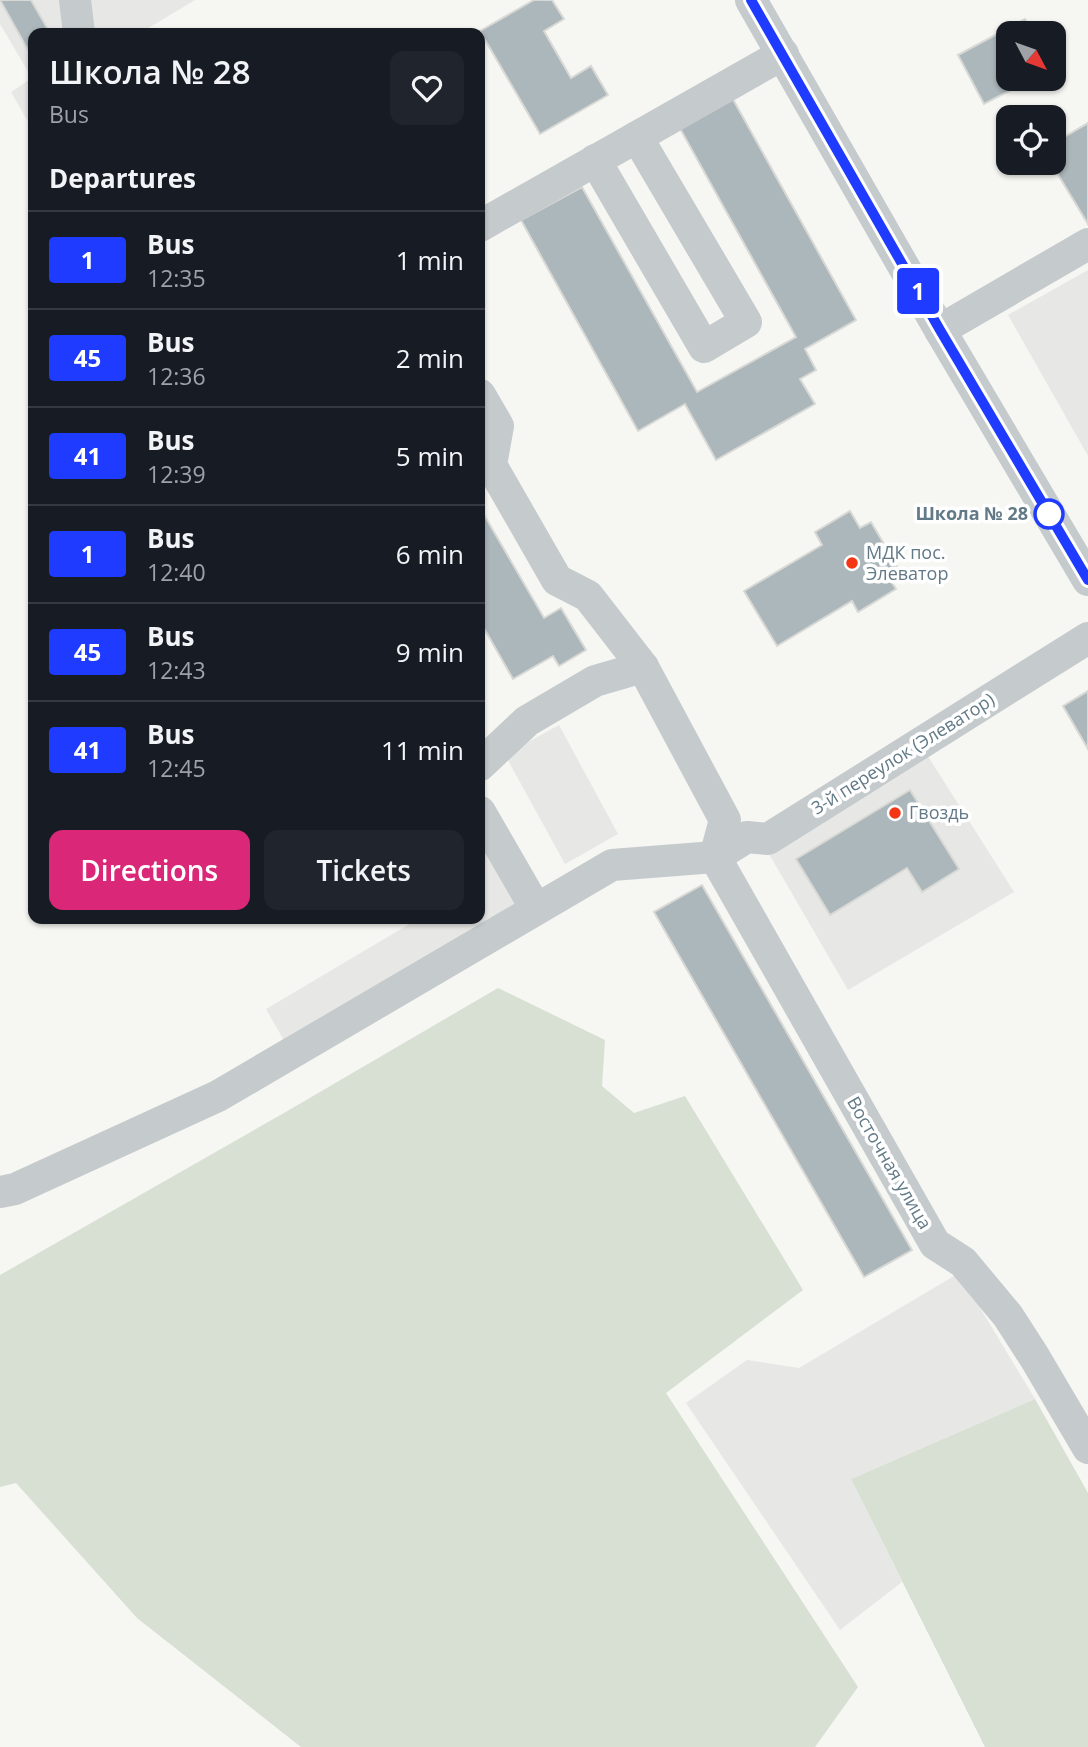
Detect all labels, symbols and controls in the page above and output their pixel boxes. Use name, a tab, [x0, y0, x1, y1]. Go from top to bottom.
north arrow	[996, 21, 1066, 91]
map controls	[996, 21, 1066, 175]
text: Школа № 28	[49, 49, 251, 94]
button: heart	[390, 51, 464, 125]
text: Bus	[49, 98, 89, 130]
button: locate	[996, 105, 1066, 175]
text: Departures	[49, 160, 196, 196]
text: Bus	[147, 226, 194, 262]
text: 1 min	[396, 242, 464, 278]
text: 1	[81, 243, 94, 276]
text: 12:35	[147, 262, 206, 294]
line badge: 1	[895, 268, 941, 314]
text: 1	[911, 274, 925, 307]
text: Bus	[147, 324, 194, 360]
text: 2 min	[396, 340, 464, 376]
text: 45	[74, 341, 101, 374]
text: 12:36	[147, 360, 206, 392]
text: Bus	[147, 422, 194, 458]
text: 5 min	[396, 438, 464, 474]
text: 41	[74, 439, 101, 472]
text: 12:39	[147, 458, 206, 490]
marker: Школа № 28	[1034, 499, 1064, 529]
place label: Школа № 28	[915, 501, 1028, 525]
text: Bus	[147, 520, 194, 556]
text: 6 min	[396, 536, 464, 572]
text: 1	[81, 537, 94, 570]
place label: МДК пос. Элеватор	[866, 540, 948, 585]
marker: МДК пос. Элеватор	[844, 555, 860, 571]
text: 12:40	[147, 556, 206, 588]
text: Bus	[147, 618, 194, 654]
text: 9 min	[396, 634, 464, 670]
text: 45	[74, 635, 101, 668]
text: 12:43	[147, 654, 206, 686]
street label: 3-й переулок (Элеватор)	[806, 687, 999, 819]
text: Bus	[147, 716, 194, 752]
text: 11 min	[381, 732, 464, 768]
text: 41	[74, 733, 101, 766]
text: 12:45	[147, 752, 206, 784]
place label: Гвоздь	[909, 800, 969, 824]
marker: Гвоздь	[887, 805, 903, 821]
button: Directions	[49, 830, 250, 910]
button: Tickets	[264, 830, 464, 910]
street label: Восточная улица	[842, 1092, 938, 1233]

